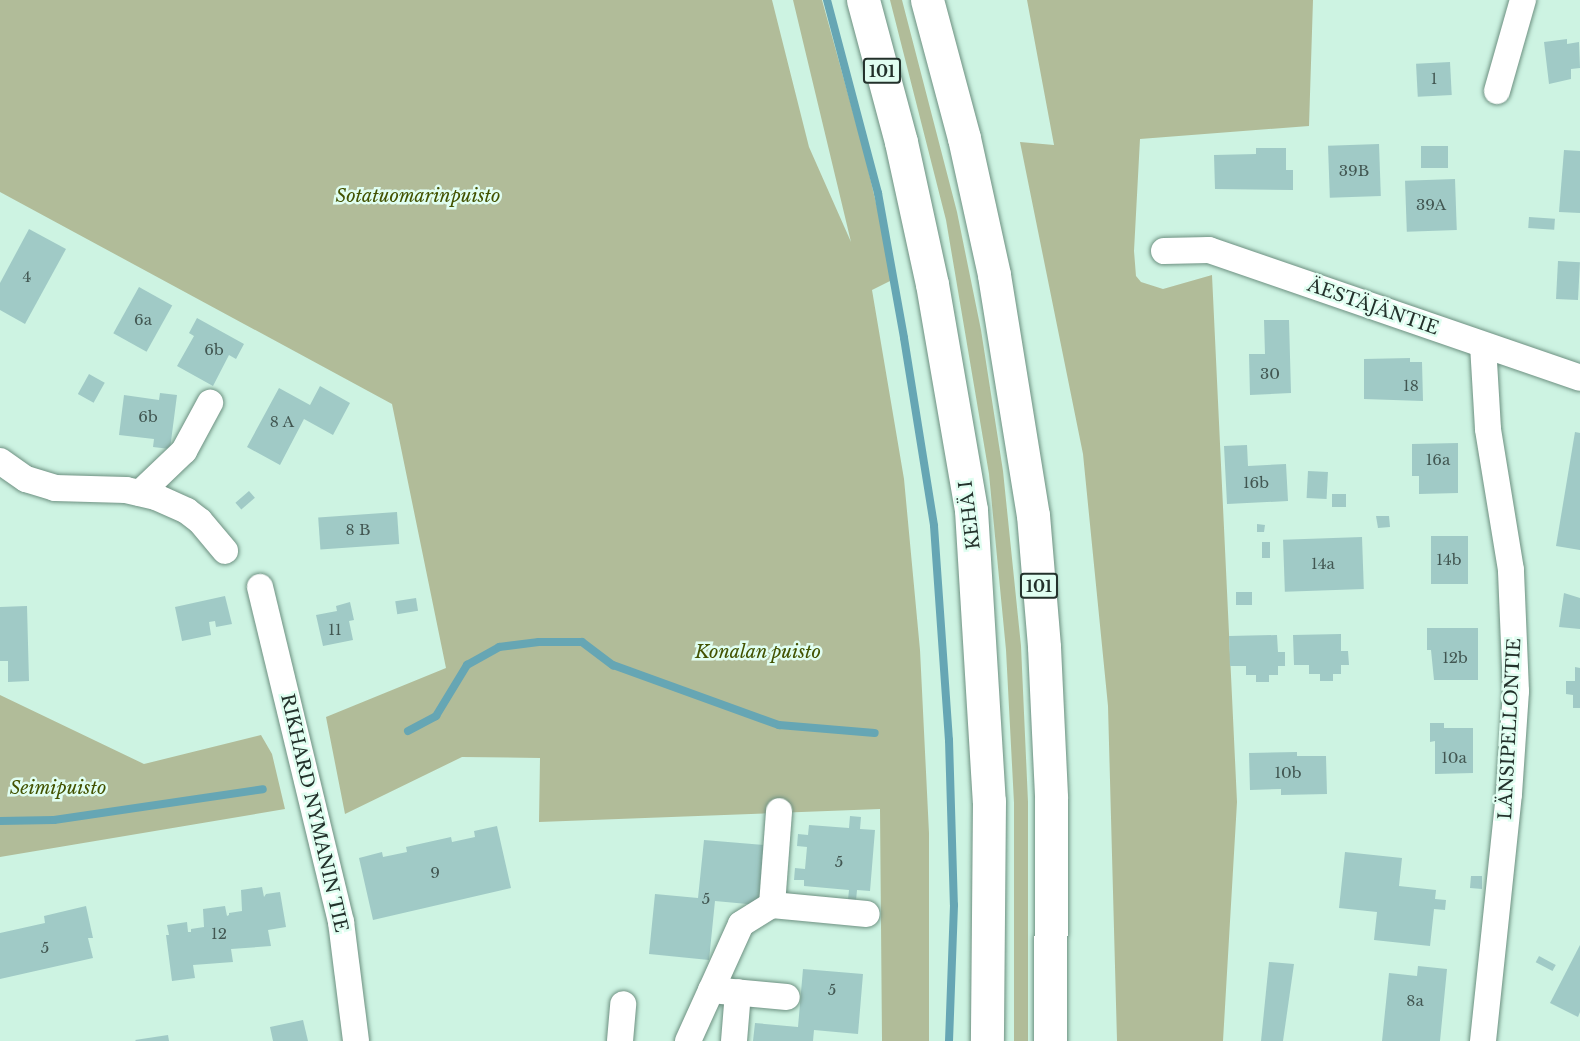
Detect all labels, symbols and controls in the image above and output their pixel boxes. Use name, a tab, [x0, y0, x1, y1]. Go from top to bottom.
road number: 101	[862, 58, 902, 84]
house number: 1	[1431, 70, 1437, 88]
house number: 39B	[1339, 162, 1369, 180]
park label: Sotatuomarinpuisto	[336, 185, 500, 207]
house number: 39A	[1416, 196, 1446, 214]
house number: 4	[23, 268, 31, 286]
street label: ÄESTÄJÄNTIE	[1305, 274, 1441, 340]
house number: 6a	[134, 311, 152, 329]
house number: 6b	[204, 341, 224, 359]
house number: 30	[1260, 365, 1280, 383]
house number: 18	[1403, 377, 1419, 395]
house number: 6b	[138, 408, 158, 426]
house number: 8 A	[270, 413, 294, 431]
house number: 16a	[1426, 451, 1450, 469]
house number: 16b	[1243, 474, 1269, 492]
street label: KEHÄ I	[955, 479, 985, 551]
house number: 8 B	[346, 521, 370, 539]
house number: 14b	[1436, 551, 1462, 569]
house number: 14a	[1311, 555, 1335, 573]
road number: 101	[1020, 573, 1058, 599]
house number: 11	[328, 621, 342, 639]
street label: LÄNSIPELLONTIE	[1494, 638, 1526, 820]
park label: Konalan puisto	[695, 641, 821, 663]
house number: 12b	[1442, 649, 1468, 667]
street label: RIKHARD NYMANIN TIE	[276, 691, 352, 935]
house number: 10a	[1441, 749, 1467, 767]
house number: 10b	[1274, 764, 1302, 782]
park label: Seimipuisto	[10, 777, 106, 799]
house number: 5	[835, 853, 843, 871]
house number: 9	[430, 864, 440, 882]
house number: 5	[702, 890, 710, 908]
house number: 12	[211, 925, 227, 943]
house number: 5	[41, 939, 49, 957]
house number: 5	[828, 981, 836, 999]
house number: 8a	[1406, 992, 1424, 1010]

